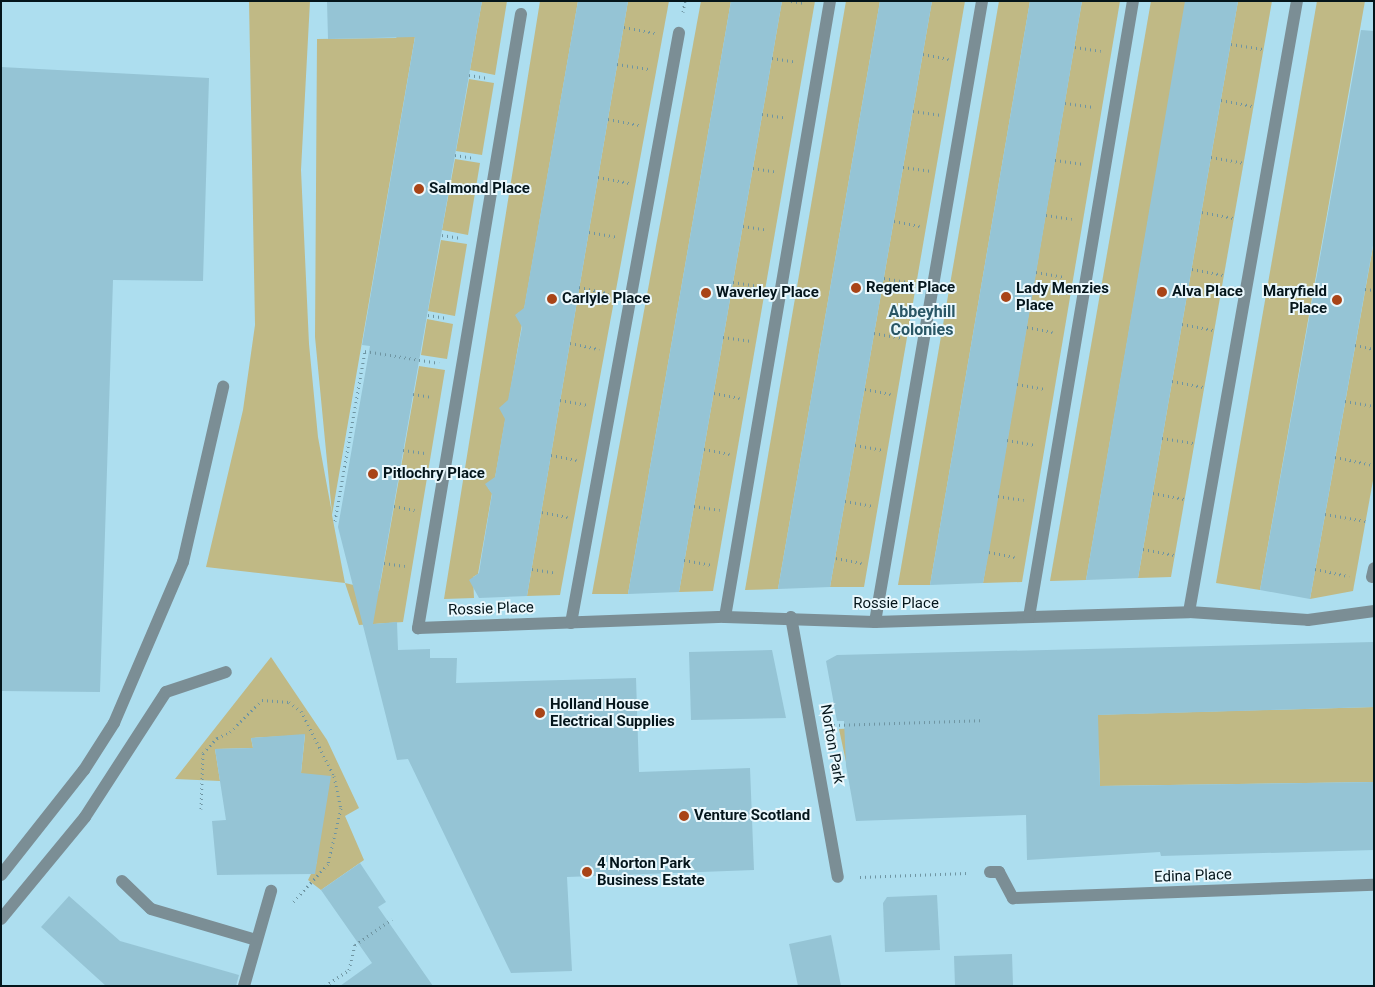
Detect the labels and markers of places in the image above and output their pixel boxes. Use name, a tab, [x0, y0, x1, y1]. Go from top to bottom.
place label: Salmond Place	[429, 180, 530, 198]
marker: Salmond Place	[413, 183, 425, 195]
place label: Regent Place	[866, 279, 955, 297]
place label: Lady Menzies Place	[1016, 279, 1109, 314]
marker: Regent Place	[850, 282, 862, 294]
place label: Maryfield Place	[1263, 282, 1327, 317]
place label: Alva Place	[1172, 283, 1243, 301]
place label: Waverley Place	[716, 284, 819, 302]
marker: Alva Place	[1156, 286, 1168, 298]
marker: Waverley Place	[700, 287, 712, 299]
place label: Carlyle Place	[562, 290, 650, 308]
marker: Lady Menzies Place	[1000, 291, 1012, 303]
marker: Carlyle Place	[546, 293, 558, 305]
marker: Maryfield Place	[1331, 294, 1343, 306]
place label: Pitlochry Place	[383, 465, 485, 483]
marker: Pitlochry Place	[367, 468, 379, 480]
place label: Holland House Electrical Supplies	[550, 695, 675, 730]
marker: Holland House Electrical Supplies	[534, 707, 546, 719]
place label: Venture Scotland	[694, 807, 810, 825]
marker: Venture Scotland	[678, 810, 690, 822]
place label: 4 Norton Park Business Estate	[597, 854, 705, 889]
marker: 4 Norton Park Business Estate	[581, 866, 593, 878]

